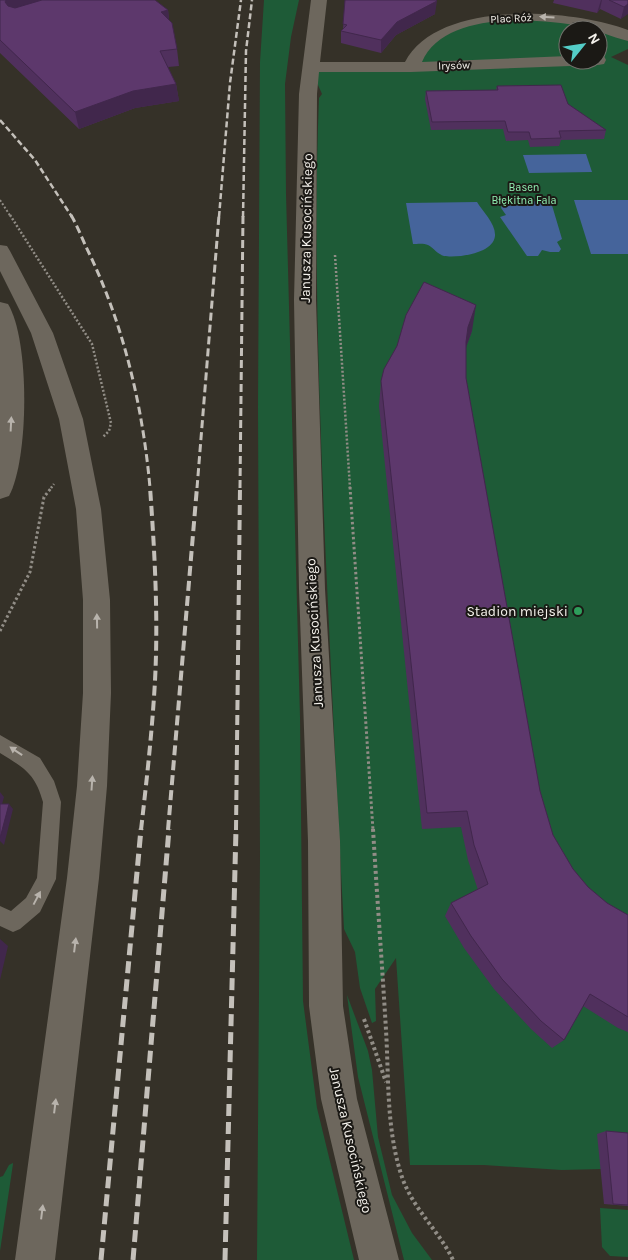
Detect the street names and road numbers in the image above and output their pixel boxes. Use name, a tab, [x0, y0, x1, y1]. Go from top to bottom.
street label: Plac Róż	[490, 11, 532, 26]
street label: Irysów	[438, 58, 470, 73]
street label: Janusza Kusocińskiego	[297, 153, 316, 303]
street label: Janusza Kusocińskiego	[302, 558, 327, 708]
street label: Janusza Kusocińskiego	[325, 1065, 376, 1215]

